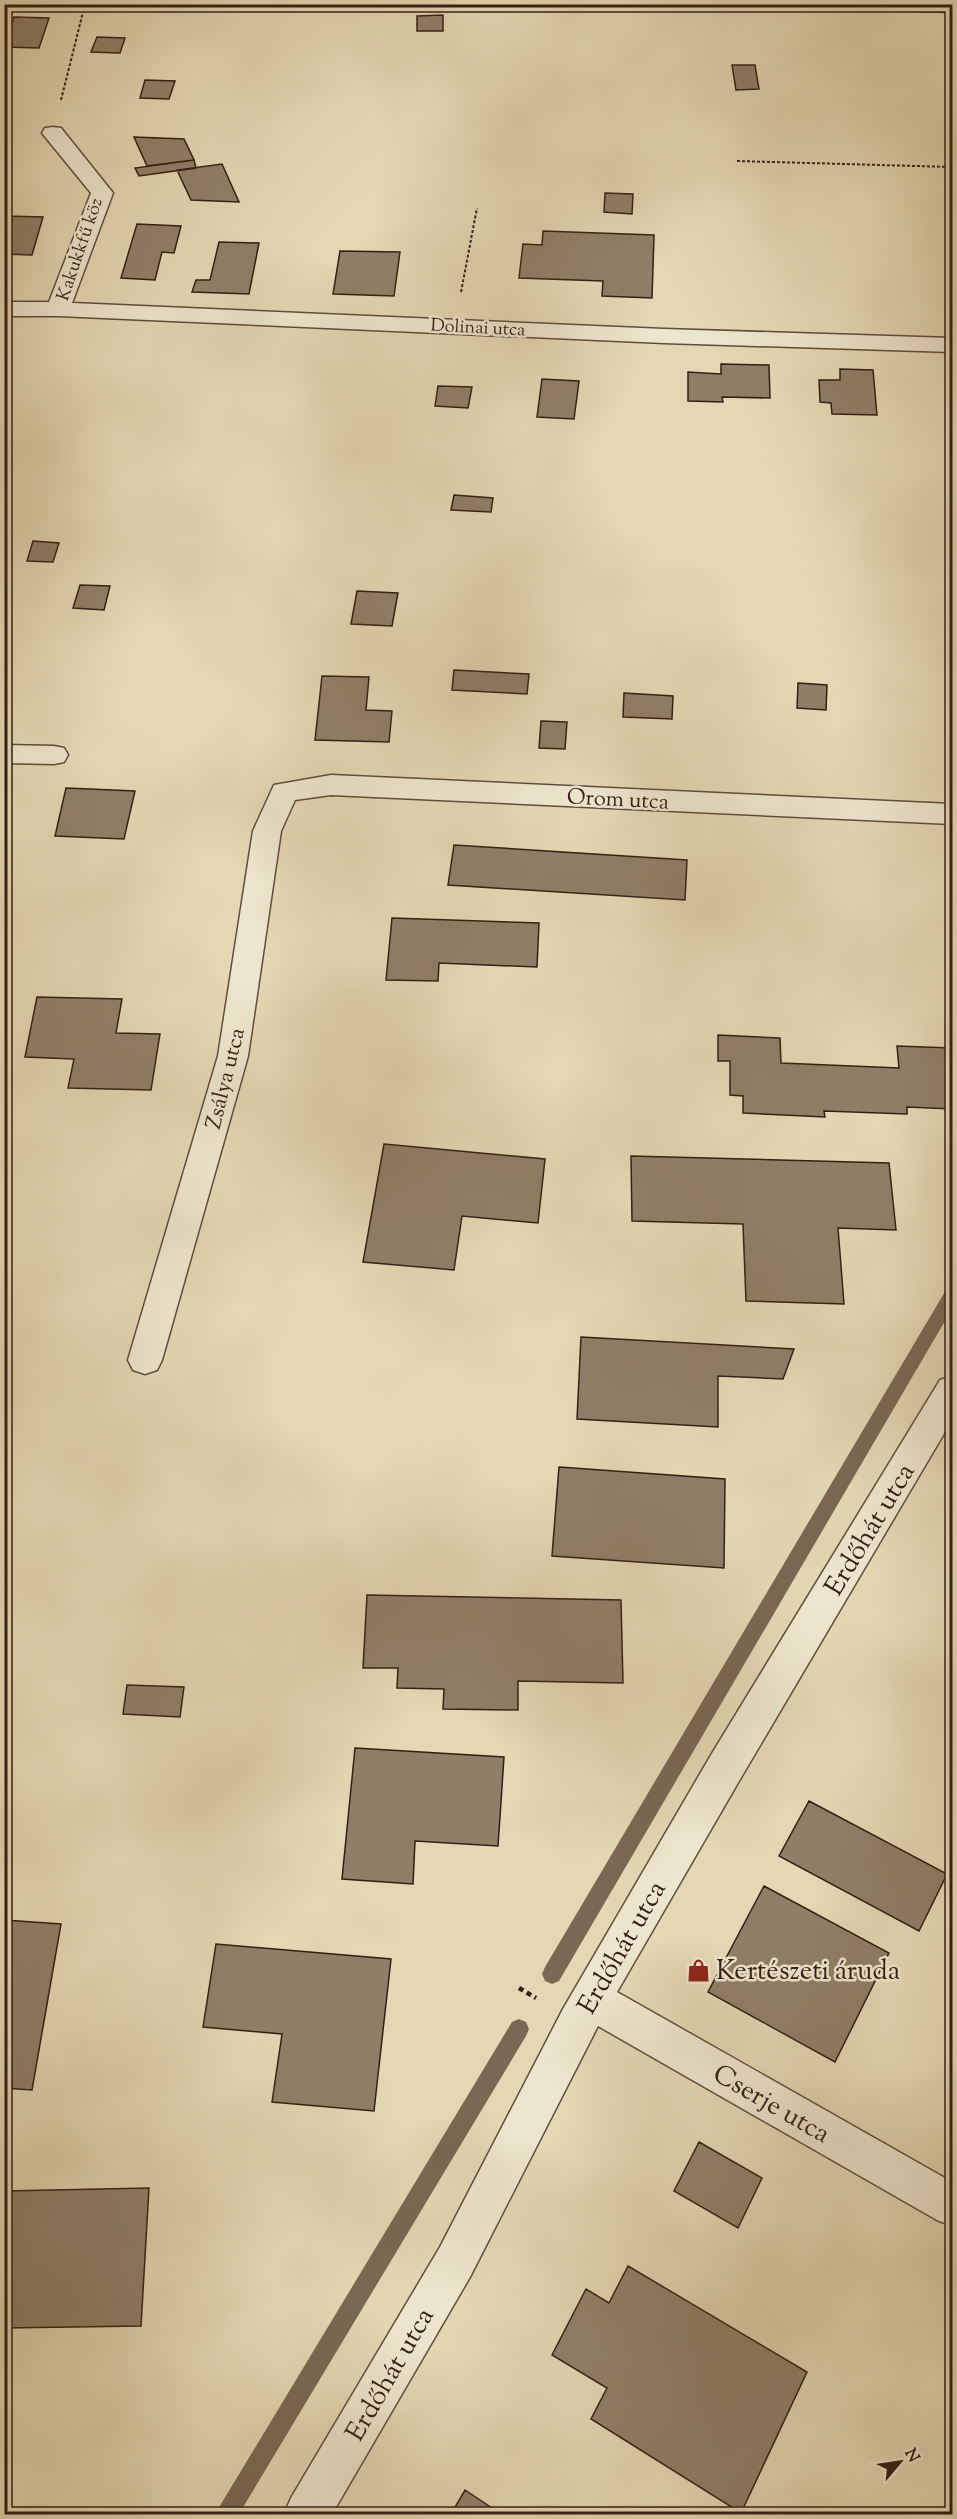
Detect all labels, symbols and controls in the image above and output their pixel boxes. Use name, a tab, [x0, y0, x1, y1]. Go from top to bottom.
street label: Kakukkfű köz	[51, 195, 111, 305]
street label: Dolinai utca	[430, 314, 526, 344]
street label: Orom utca	[566, 782, 670, 820]
street label: Zsálya utca	[199, 1025, 255, 1133]
street label: Erdőhát utca	[816, 1457, 926, 1604]
street label: Erdőhát utca	[569, 1874, 677, 2022]
place label: Kertészeti áruda	[716, 1953, 900, 1992]
shop icon: Kertészeti áruda	[685, 1957, 711, 1983]
street label: Cserje utca	[705, 2056, 837, 2155]
street label: Erdőhát utca	[337, 2301, 445, 2449]
north arrow	[870, 2432, 930, 2492]
text: N	[898, 2445, 924, 2467]

